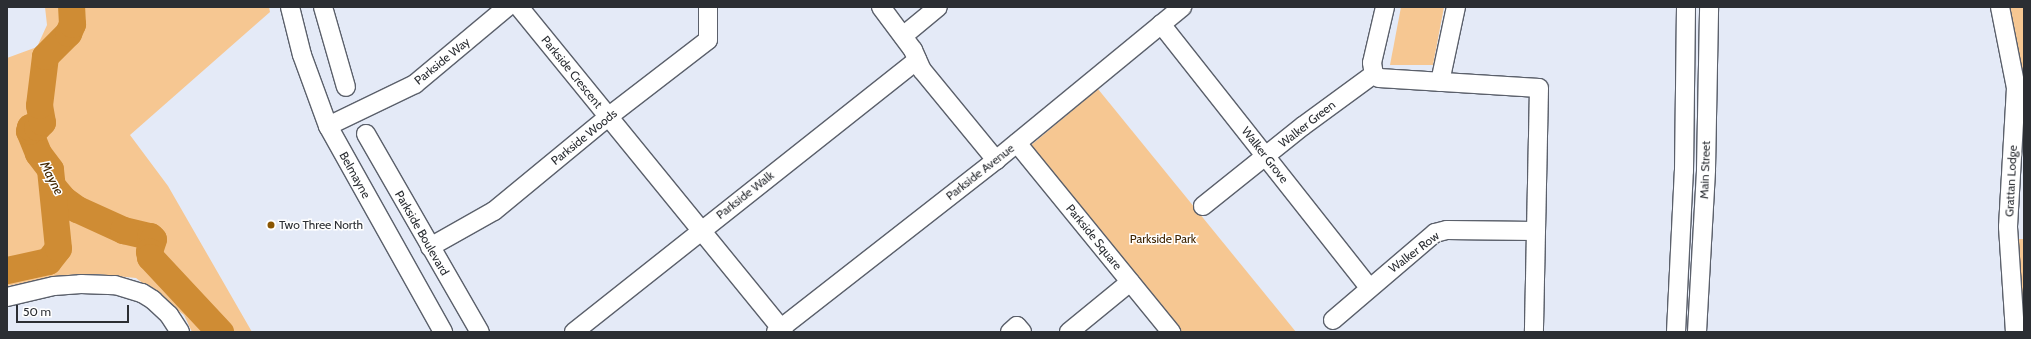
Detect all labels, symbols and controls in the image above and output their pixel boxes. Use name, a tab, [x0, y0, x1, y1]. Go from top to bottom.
street label: Parkside Crescent	[538, 33, 606, 111]
street label: Parkside Way	[411, 34, 473, 88]
street label: Walker Green	[1276, 97, 1338, 151]
street label: Parkside Woods	[548, 106, 620, 168]
street label: Walker Grove	[1239, 124, 1291, 186]
street label: Parkside Avenue	[943, 141, 1017, 203]
street label: Main Street	[1697, 141, 1713, 199]
street label: Grattan Lodge	[2002, 145, 2020, 217]
street label: Belmayne	[336, 149, 374, 201]
water label: Mayne	[37, 159, 67, 197]
street label: Parkside Walk	[713, 168, 777, 222]
street label: Parkside Boulevard	[392, 188, 452, 278]
street label: Parkside Square	[1063, 201, 1125, 273]
place label: Two Three North	[279, 218, 363, 232]
marker: Two Three North	[266, 220, 276, 230]
street label: Walker Row	[1386, 228, 1442, 276]
park label: Parkside Park	[1130, 232, 1196, 246]
scale bar	[18, 297, 131, 323]
text: 50 m	[23, 304, 51, 319]

